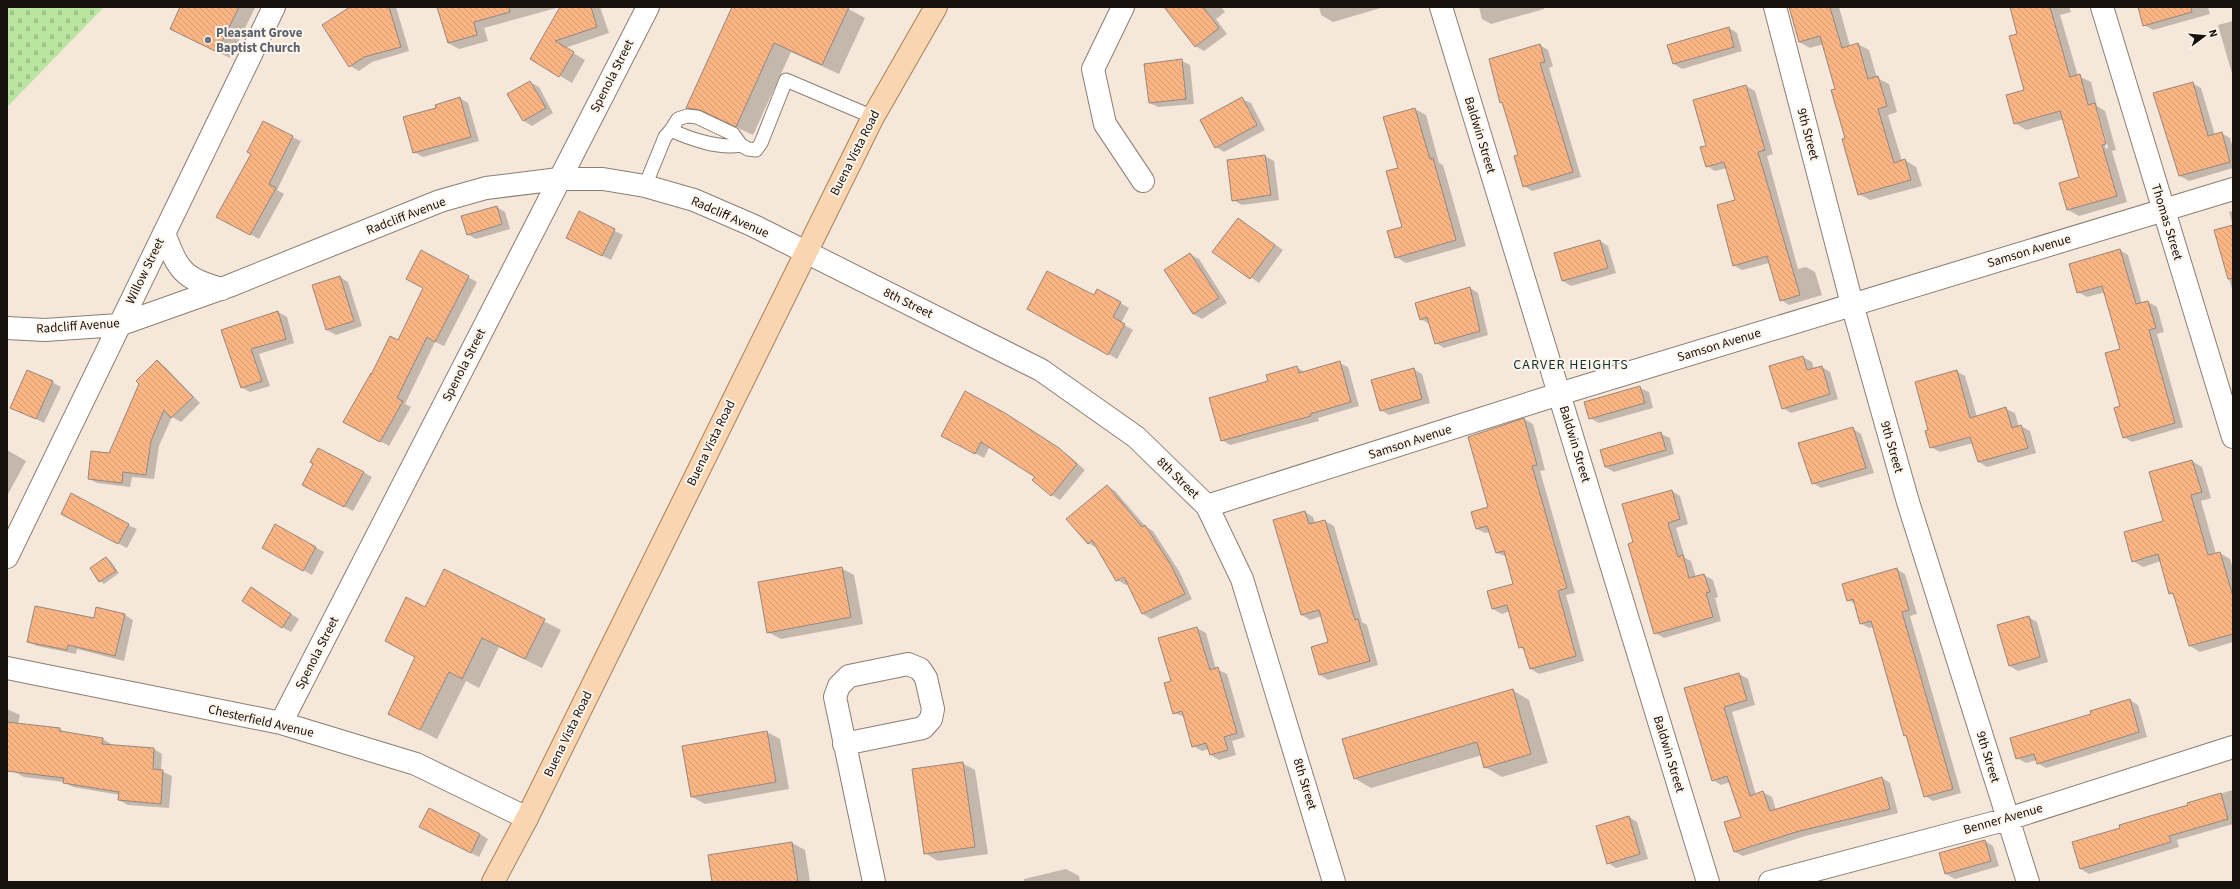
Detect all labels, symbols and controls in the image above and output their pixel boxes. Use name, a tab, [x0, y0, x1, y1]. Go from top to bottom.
north arrow	[2184, 16, 2224, 56]
place label: Pleasant Grove Baptist Church	[216, 24, 303, 57]
text: N	[2205, 28, 2221, 39]
marker: Pleasant Grove Baptist Church	[203, 35, 213, 45]
street label: Spenola Street	[586, 36, 638, 116]
street label: Baldwin Street	[1460, 94, 1500, 176]
street label: 9th Street	[1792, 106, 1824, 163]
street label: Buena Vista Road	[826, 107, 884, 199]
street label: Thomas Street	[2147, 182, 2187, 263]
street label: Radcliff Avenue	[688, 192, 772, 242]
street label: Radcliff Avenue	[364, 193, 448, 239]
street label: Samson Avenue	[1985, 230, 2073, 272]
street label: Willow Street	[121, 234, 169, 307]
street label: 8th Street	[880, 283, 936, 323]
street label: Radcliff Avenue	[36, 314, 120, 338]
street label: Samson Avenue	[1675, 324, 1763, 366]
street label: Spenola Street	[438, 325, 490, 405]
district label: CARVER HEIGHTS	[1513, 355, 1629, 375]
street label: Buena Vista Road	[682, 397, 740, 489]
street label: Baldwin Street	[1555, 403, 1595, 485]
street label: 9th Street	[1876, 419, 1908, 476]
street label: Samson Avenue	[1366, 420, 1454, 464]
street label: 8th Street	[1153, 453, 1204, 503]
street label: Spenola Street	[291, 613, 343, 693]
street label: Buena Vista Road	[539, 688, 597, 780]
street label: Chesterfield Avenue	[206, 700, 316, 742]
street label: Baldwin Street	[1649, 713, 1689, 795]
street label: 9th Street	[1972, 729, 2005, 786]
street label: 8th Street	[1289, 756, 1322, 813]
street label: Benner Avenue	[1961, 799, 2045, 839]

